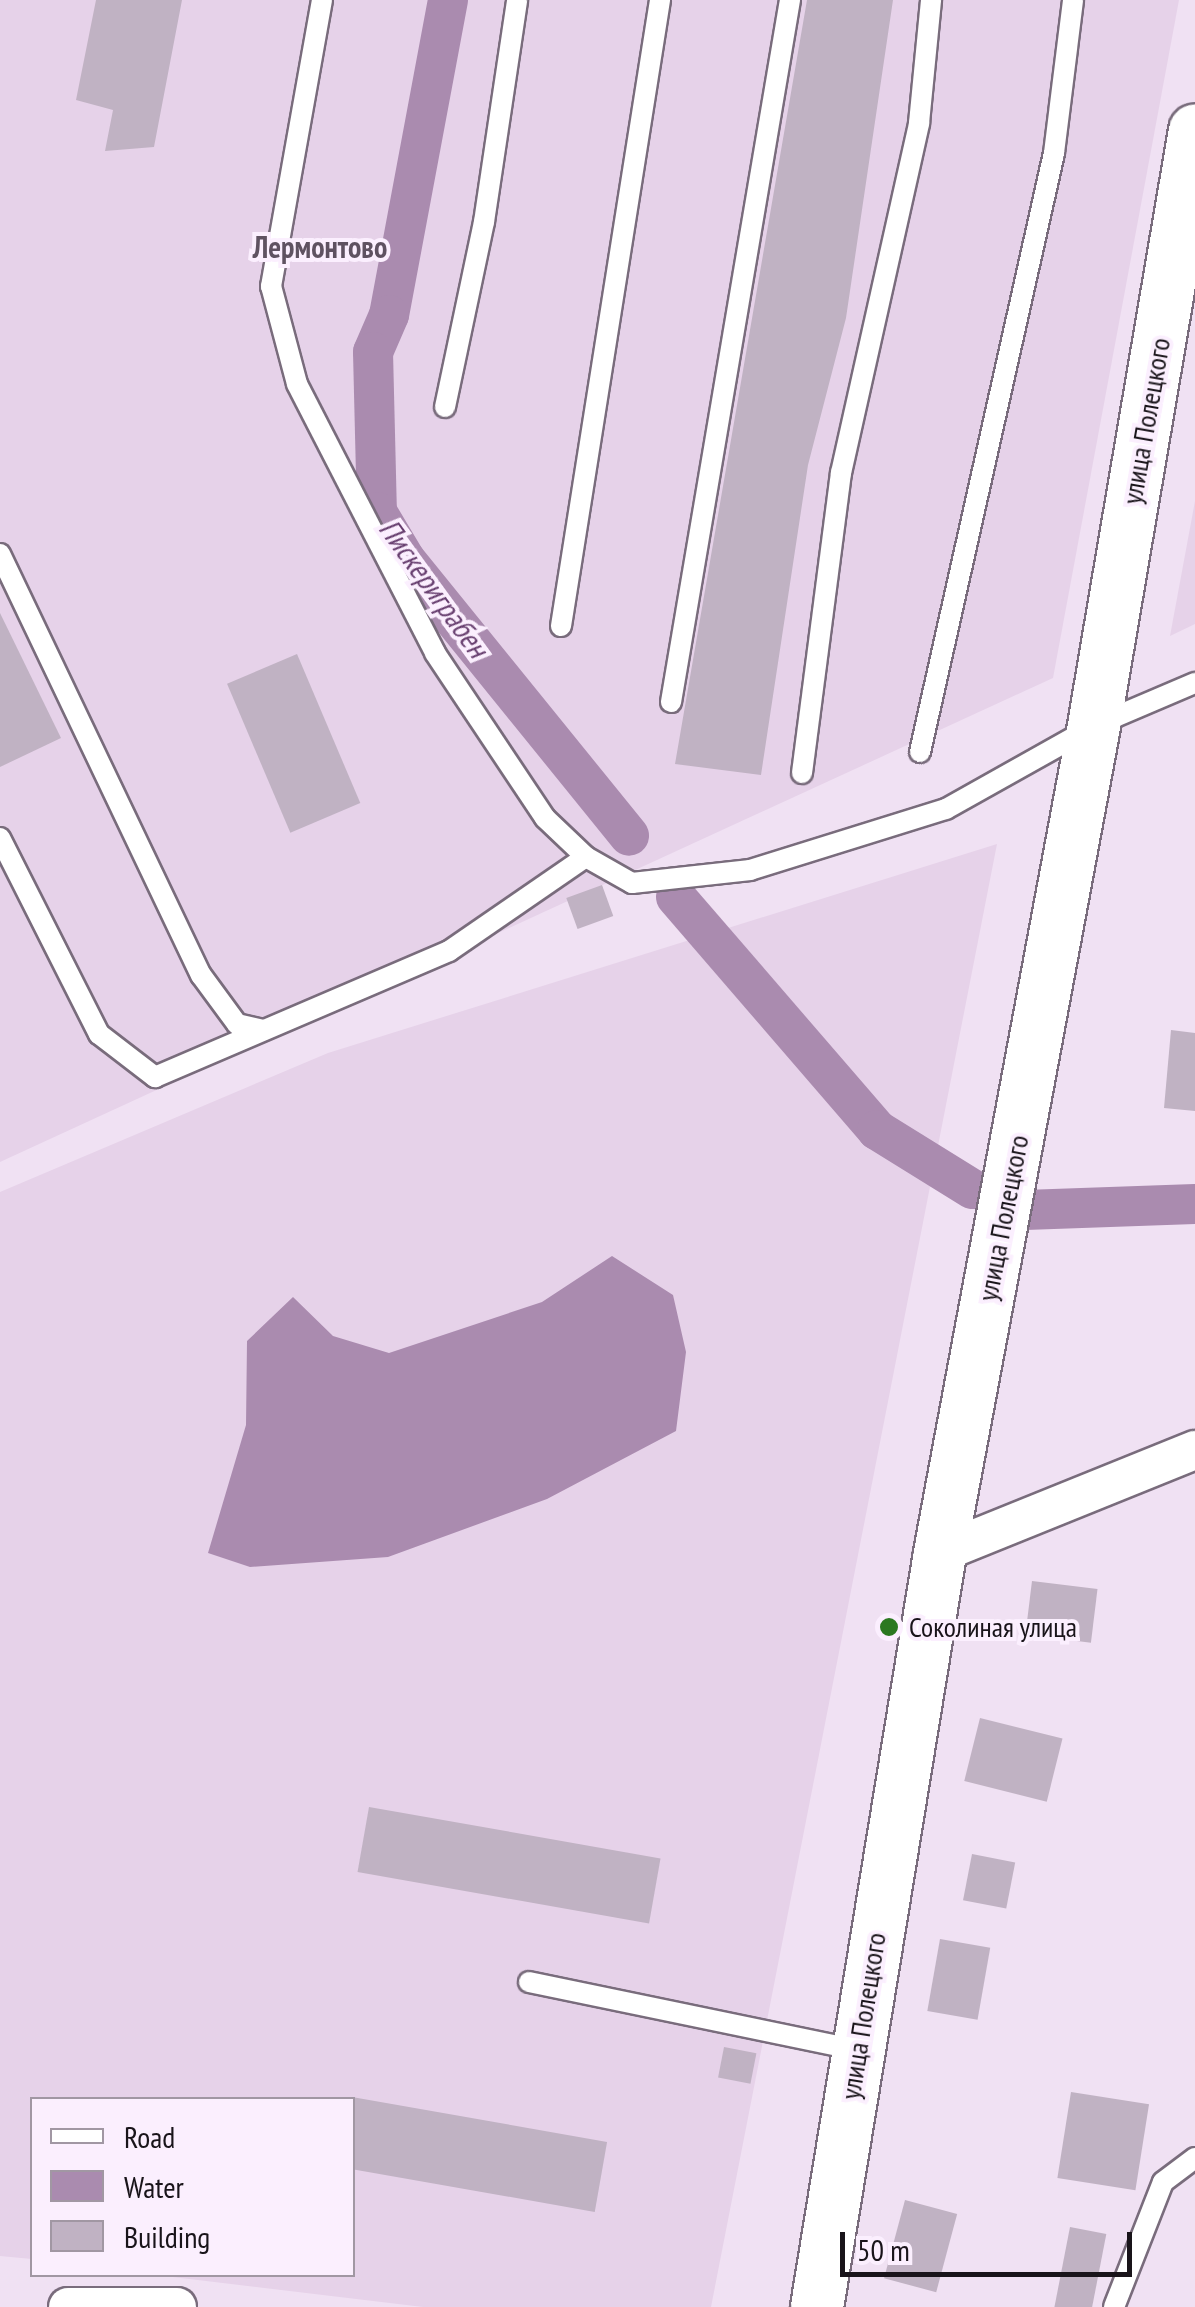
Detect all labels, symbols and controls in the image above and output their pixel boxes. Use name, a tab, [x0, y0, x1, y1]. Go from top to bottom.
district label: Лермонтово	[253, 229, 387, 265]
street label: улица Полецкого	[1115, 335, 1177, 507]
water label: Пискериграбен	[372, 512, 496, 664]
street label: улица Полецкого	[970, 1132, 1036, 1304]
place label: Соколиная улица	[909, 1610, 1077, 1644]
marker: Соколиная улица	[878, 1616, 900, 1638]
street label: улица Полецкого	[833, 1930, 893, 2102]
legend	[30, 2097, 355, 2277]
text: Road	[124, 2117, 175, 2156]
text: Water	[124, 2167, 184, 2206]
scale bar	[845, 2212, 1138, 2274]
text: Building	[124, 2217, 210, 2256]
text: 50 m	[857, 2230, 910, 2269]

